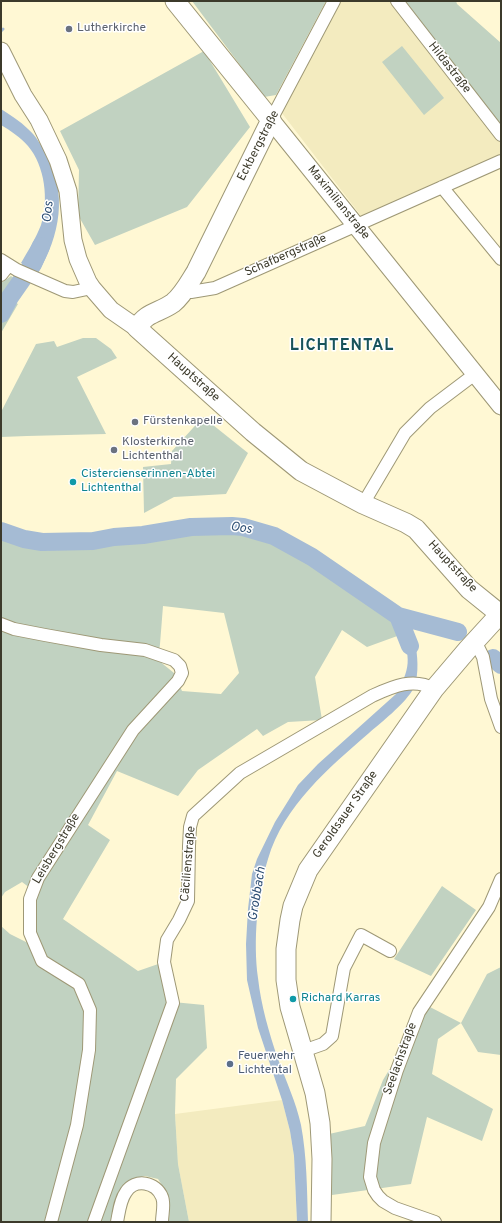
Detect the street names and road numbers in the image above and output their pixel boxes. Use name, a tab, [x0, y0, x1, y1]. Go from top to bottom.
street label: Hildastraße	[425, 40, 473, 96]
street label: Eckbergstraße	[235, 108, 283, 184]
street label: Maximilianstraße	[304, 163, 372, 243]
street label: Schafbergstraße	[243, 232, 329, 280]
street label: Hauptstraße	[164, 351, 222, 405]
street label: Hauptstraße	[424, 538, 480, 596]
street label: Geroldsauer Straße	[310, 769, 382, 861]
street label: Leisbergstraße	[30, 811, 84, 887]
street label: Cäcilienstraße	[179, 826, 199, 902]
street label: Seelachstraße	[381, 1021, 421, 1097]

